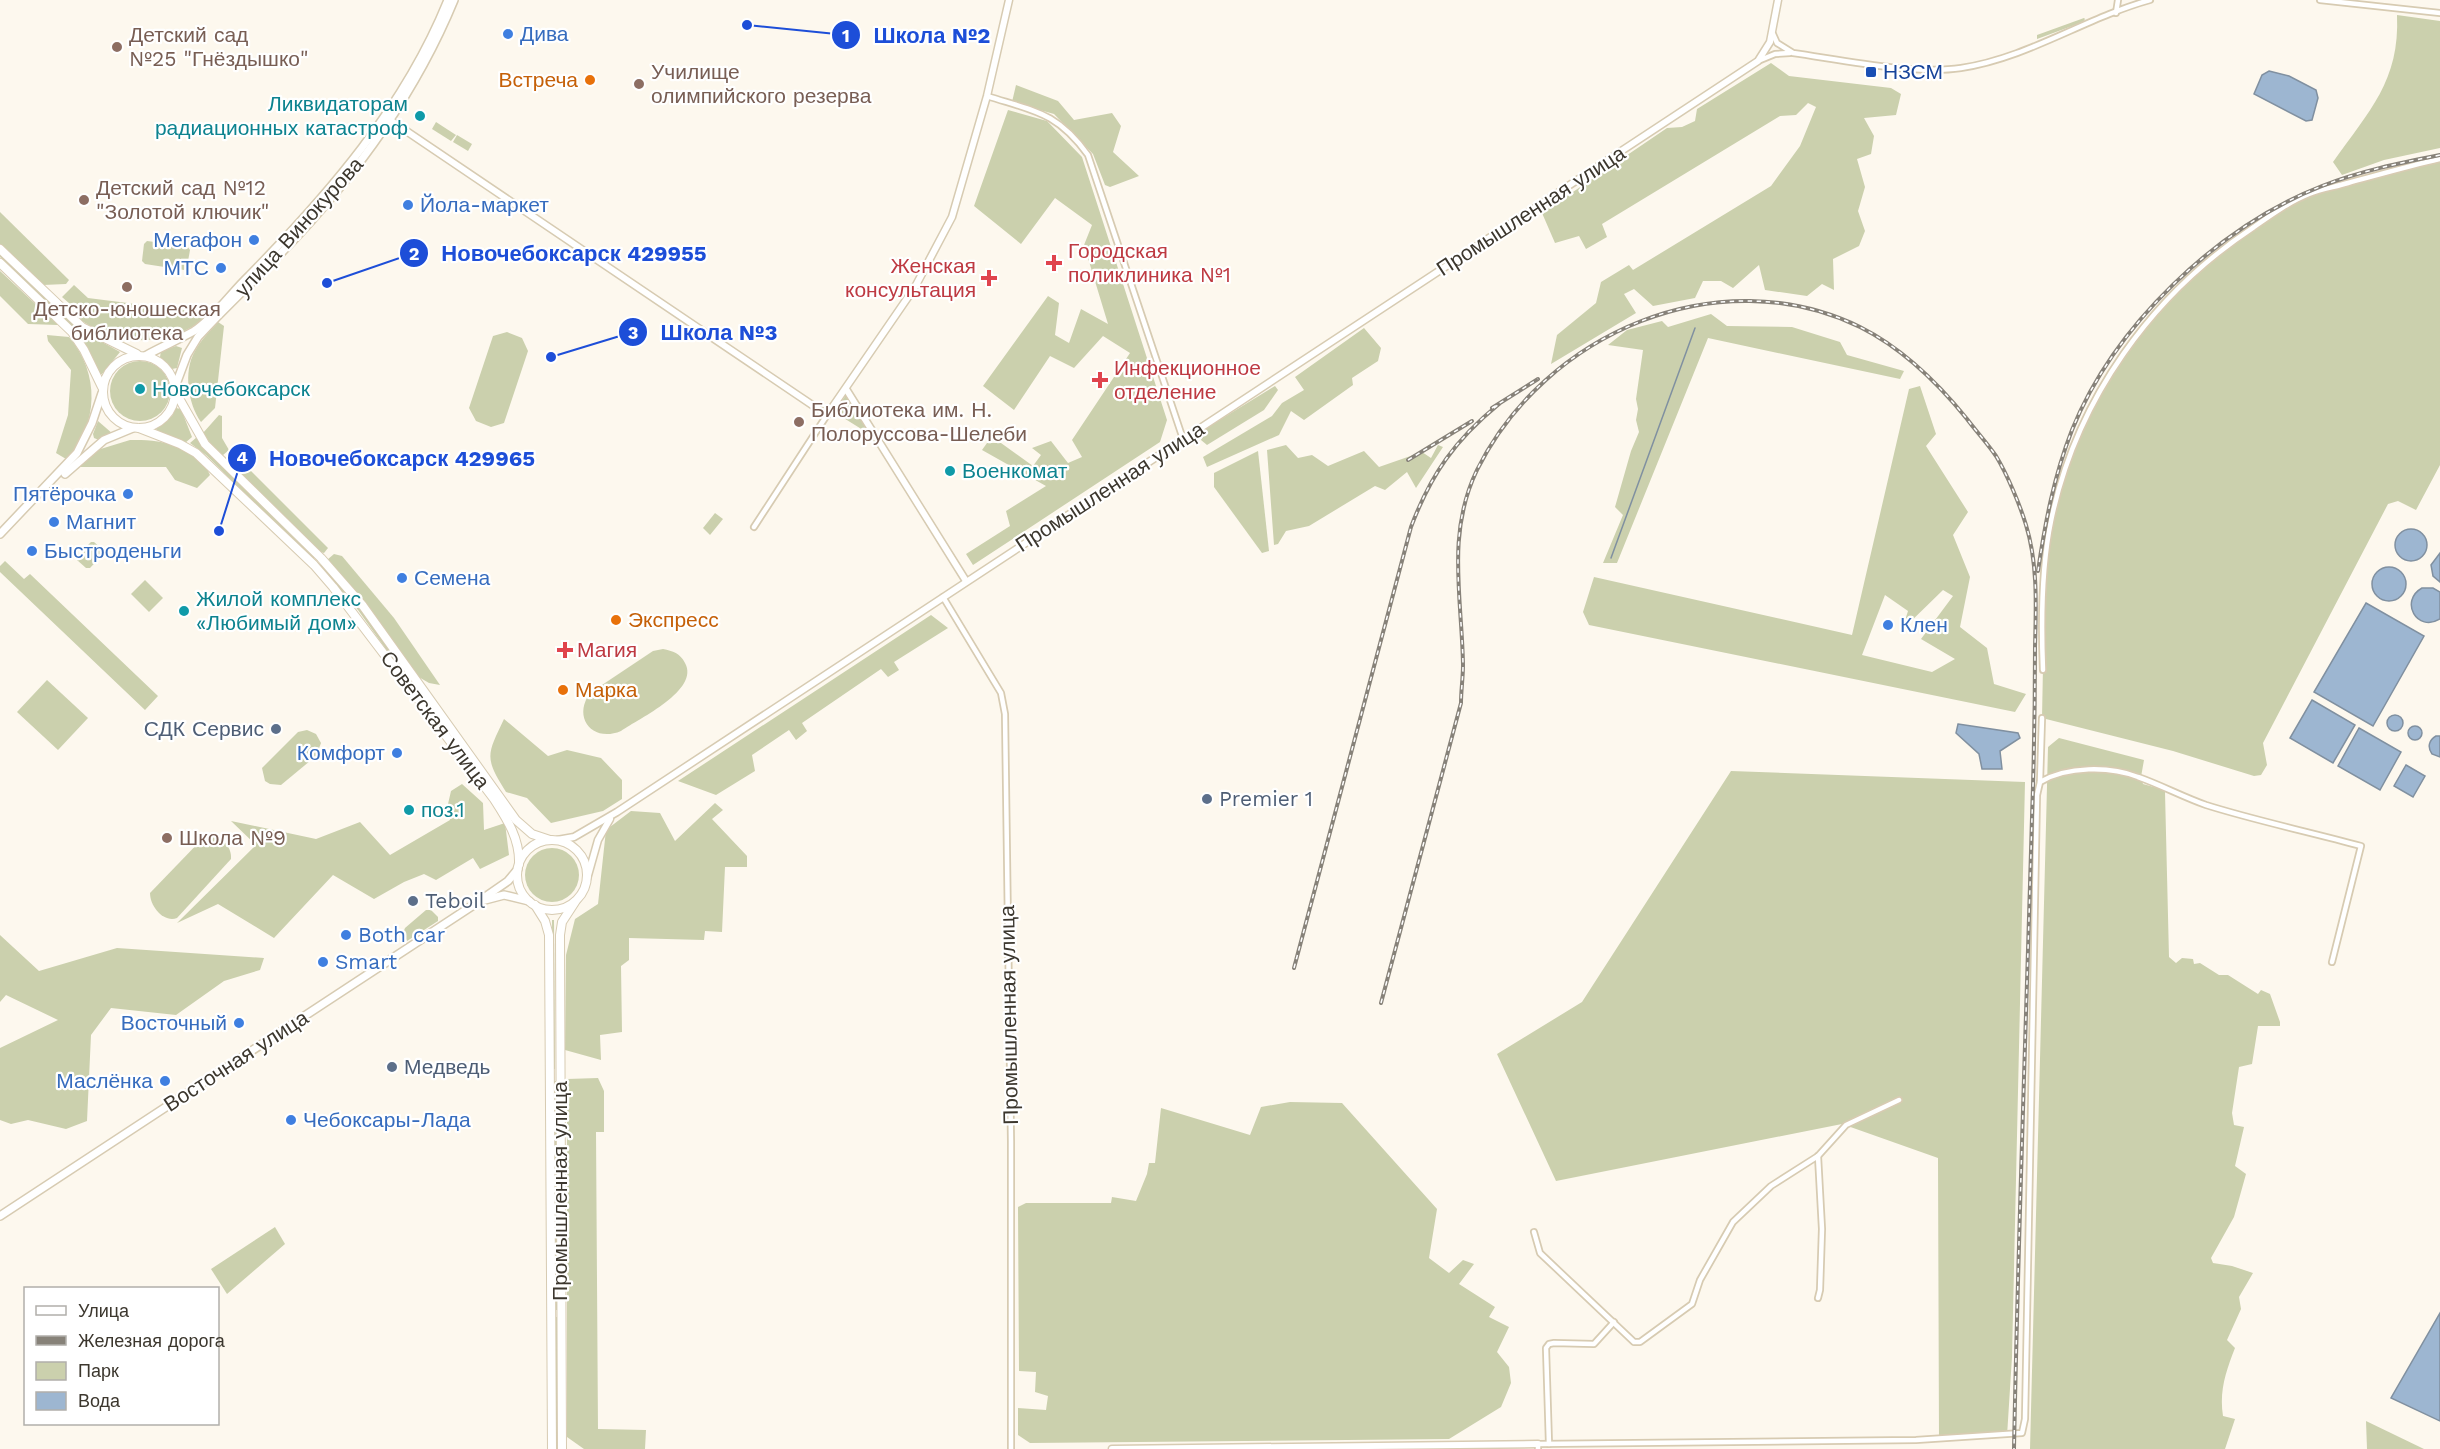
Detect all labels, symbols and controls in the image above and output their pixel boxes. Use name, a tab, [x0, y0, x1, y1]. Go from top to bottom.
callout: Школа №2	[831, 15, 1002, 55]
place label: Дива	[520, 21, 569, 46]
place label: Детский сад №25 "Гнёздышко"	[129, 22, 308, 71]
text: Школа №2	[874, 23, 990, 48]
text: 1	[842, 25, 850, 46]
marker: Дива	[501, 27, 515, 41]
marker: Детский сад №25 "Гнёздышко"	[110, 40, 124, 54]
place label: Училище олимпийского резерва	[651, 59, 872, 108]
place label: НЗСМ	[1883, 59, 1943, 84]
marker: НЗСМ	[1864, 65, 1878, 79]
place label: Встреча	[499, 67, 578, 92]
marker: Встреча	[583, 73, 597, 87]
marker: Училище олимпийского резерва	[632, 77, 646, 91]
place label: Ликвидаторам радиационных катастроф	[155, 91, 408, 140]
marker: Ликвидаторам радиационных катастроф	[413, 109, 427, 123]
street label: Промышленная улица	[1432, 140, 1630, 281]
street label: улица Винокурова	[229, 151, 368, 302]
place label: Детский сад №12 "Золотой ключик"	[96, 175, 269, 224]
place label: Йола-маркет	[420, 192, 549, 217]
marker: Детский сад №12 "Золотой ключик"	[77, 193, 91, 207]
marker: Йола-маркет	[401, 198, 415, 212]
place label: Мегафон	[153, 227, 242, 252]
marker: Мегафон	[247, 233, 261, 247]
callout: Новочебоксарск 429955	[399, 233, 718, 273]
place label: Городская поликлиника №1	[1068, 238, 1231, 287]
text: Новочебоксарск 429955	[441, 241, 707, 266]
text: 2	[409, 243, 419, 264]
place label: Женская консультация	[845, 253, 976, 302]
marker: Городская поликлиника №1	[1045, 254, 1063, 272]
place label: МТС	[164, 255, 209, 280]
marker: МТС	[214, 261, 228, 275]
marker: Женская консультация	[980, 269, 998, 287]
marker: Детско-юношеская библиотека	[120, 280, 134, 294]
place label: Детско-юношеская библиотека	[33, 296, 221, 345]
callout: Школа №3	[618, 312, 789, 352]
text: Школа №3	[661, 320, 777, 345]
text: 3	[628, 322, 638, 343]
place label: Инфекционное отделение	[1114, 355, 1261, 404]
marker: Инфекционное отделение	[1091, 371, 1109, 389]
place label: Новочебоксарск	[152, 376, 311, 401]
marker: Новочебоксарск	[133, 382, 147, 396]
place label: Библиотека им. Н. Полоруссова-Шелеби	[811, 397, 1027, 446]
marker: Библиотека им. Н. Полоруссова-Шелеби	[792, 415, 806, 429]
street label: Промышленная улица	[1011, 416, 1209, 557]
callout: Новочебоксарск 429965	[227, 438, 548, 478]
text: Новочебоксарск 429965	[269, 446, 535, 471]
text: 4	[236, 447, 248, 468]
place label: Военкомат	[962, 458, 1068, 483]
marker: Военкомат	[943, 464, 957, 478]
place label: Пятёрочка	[13, 481, 116, 506]
marker: Пятёрочка	[121, 487, 135, 501]
place label: Магнит	[66, 509, 136, 534]
marker: Магнит	[47, 515, 61, 529]
place label: Быстроденьги	[44, 538, 182, 563]
marker: Быстроденьги	[25, 544, 39, 558]
place label: Семена	[414, 565, 491, 590]
marker: Семена	[395, 571, 409, 585]
place label: Жилой комплекс «Любимый дом»	[196, 586, 361, 635]
marker: Жилой комплекс «Любимый дом»	[177, 604, 191, 618]
place label: Экспресс	[628, 607, 719, 632]
place label: Клен	[1900, 612, 1948, 637]
marker: Экспресс	[609, 613, 623, 627]
marker: Клен	[1881, 618, 1895, 632]
place label: Магия	[577, 637, 637, 662]
marker: Магия	[558, 643, 572, 657]
street label: Советская улица	[375, 646, 496, 794]
place label: Марка	[575, 677, 638, 702]
marker: Марка	[556, 683, 570, 697]
place label: СДК Сервис	[144, 716, 264, 741]
marker: СДК Сервис	[269, 722, 283, 736]
place label: Комфорт	[297, 740, 385, 765]
marker: Комфорт	[390, 746, 404, 760]
place label: Premier 1	[1219, 786, 1313, 811]
marker: Premier 1	[1200, 792, 1214, 806]
place label: поз.1	[421, 797, 465, 822]
marker: поз.1	[402, 803, 416, 817]
place label: Школа №9	[179, 825, 286, 850]
marker: Школа №9	[160, 831, 174, 845]
place label: Teboil	[425, 888, 486, 913]
marker: Teboil	[406, 894, 420, 908]
street label: Промышленная улица	[994, 905, 1023, 1125]
place label: Both car	[358, 922, 446, 947]
marker: Both car	[339, 928, 353, 942]
place label: Smart	[335, 949, 397, 974]
marker: Smart	[316, 955, 330, 969]
street label: Восточная улица	[159, 1004, 313, 1117]
place label: Восточный	[121, 1010, 227, 1035]
marker: Восточный	[232, 1016, 246, 1030]
place label: Медведь	[404, 1054, 491, 1079]
marker: Медведь	[385, 1060, 399, 1074]
place label: Маслёнка	[56, 1068, 153, 1093]
marker: Маслёнка	[158, 1074, 172, 1088]
street label: Промышленная улица	[547, 1081, 572, 1301]
place label: Чебоксары-Лада	[303, 1107, 471, 1132]
marker: Чебоксары-Лада	[284, 1113, 298, 1127]
legend	[24, 1287, 219, 1425]
text: Улица	[78, 1300, 130, 1321]
text: Железная дорога	[78, 1330, 226, 1351]
text: Парк	[78, 1360, 119, 1381]
text: Вода	[78, 1390, 121, 1411]

